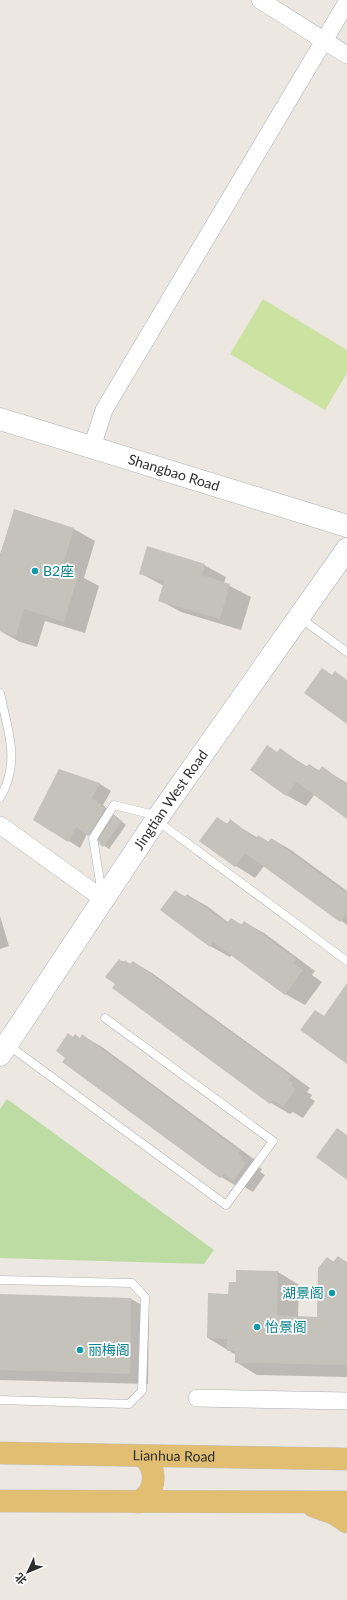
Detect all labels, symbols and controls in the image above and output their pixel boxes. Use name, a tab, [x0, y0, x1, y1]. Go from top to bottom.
street label: Shangbao Road	[126, 450, 222, 494]
place label: B2座	[43, 562, 74, 579]
marker: B2座	[30, 566, 40, 576]
street label: Jingtian West Road	[130, 746, 211, 853]
place label: 湖景阁	[282, 1284, 324, 1301]
marker: 湖景阁	[327, 1288, 337, 1298]
place label: 怡景阁	[265, 1318, 307, 1335]
marker: 怡景阁	[252, 1322, 262, 1332]
place label: 丽梅阁	[88, 1341, 130, 1358]
marker: 丽梅阁	[75, 1345, 85, 1355]
street label: Lianhua Road	[133, 1446, 215, 1465]
north arrow	[8, 1552, 48, 1592]
text: 北	[12, 1571, 29, 1588]

